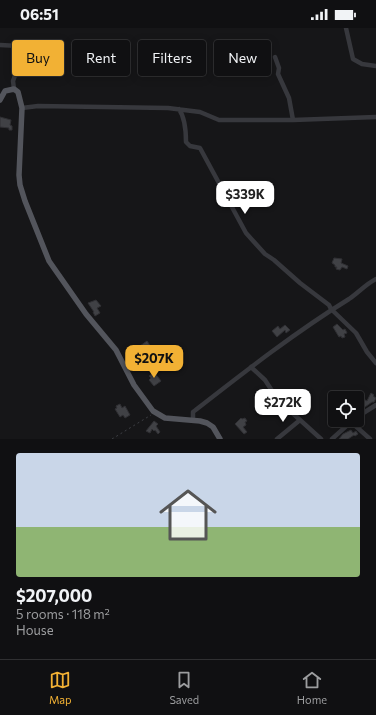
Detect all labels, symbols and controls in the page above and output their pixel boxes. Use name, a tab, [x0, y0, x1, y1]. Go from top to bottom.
text: 06:51	[20, 5, 59, 23]
chip: Buy	[12, 40, 64, 76]
chip: Rent	[72, 40, 130, 76]
chip: Filters	[138, 40, 206, 76]
chip: New	[214, 40, 271, 76]
pin: $339K	[217, 181, 273, 215]
text: $339K	[225, 186, 265, 202]
pin: $207K	[126, 345, 182, 379]
text: $207K	[134, 350, 174, 366]
pin: $272K	[255, 389, 311, 423]
map controls	[328, 391, 364, 427]
button: locate	[328, 391, 364, 427]
text: $272K	[264, 394, 302, 410]
icon: home	[152, 479, 224, 551]
text: $207,000	[16, 585, 92, 606]
text: 5 rooms · 118 m²	[16, 606, 110, 622]
text: House	[16, 622, 54, 638]
tab: Map	[49, 669, 72, 706]
tab: Saved	[169, 669, 199, 706]
tab: Home	[297, 669, 327, 706]

